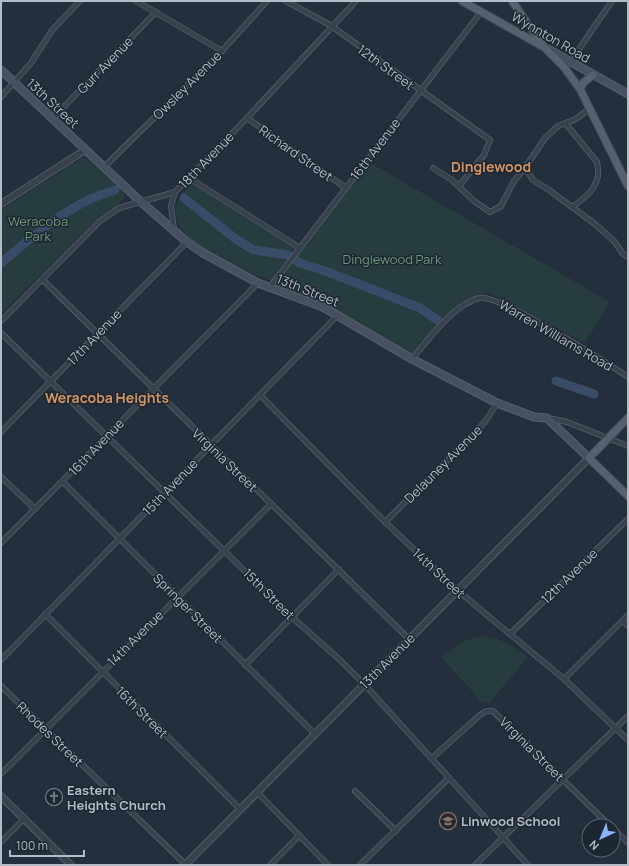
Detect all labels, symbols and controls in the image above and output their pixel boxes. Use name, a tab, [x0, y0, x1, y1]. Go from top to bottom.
street label: Wynnton Road	[508, 7, 594, 67]
street label: Gurr Avenue	[73, 32, 137, 98]
street label: 12th Street	[354, 40, 418, 94]
street label: Owsley Avenue	[149, 46, 226, 123]
street label: 13th Street	[23, 74, 83, 132]
street label: 16th Avenue	[346, 114, 404, 184]
street label: Richard Street	[255, 121, 337, 185]
street label: 18th Avenue	[174, 127, 238, 192]
district label: Dinglewood	[451, 157, 531, 176]
park label: Weracoba Park	[8, 212, 68, 245]
park label: Dinglewood Park	[343, 250, 442, 268]
street label: 13th Street	[274, 269, 342, 311]
street label: Warren Williams Road	[496, 295, 616, 375]
street label: 17th Avenue	[63, 305, 126, 369]
district label: Weracoba Heights	[45, 388, 170, 407]
street label: 16th Avenue	[64, 414, 128, 480]
street label: Delauney Avenue	[400, 421, 486, 507]
street label: Virginia Street	[188, 424, 262, 496]
street label: 15th Avenue	[138, 454, 202, 519]
street label: 14th Street	[409, 544, 469, 602]
street label: 12th Avenue	[537, 544, 602, 608]
street label: 15th Street	[239, 564, 299, 624]
street label: Springer Street	[149, 569, 227, 647]
street label: 14th Avenue	[103, 606, 167, 670]
street label: 13th Avenue	[355, 629, 419, 693]
street label: 16th Street	[112, 682, 172, 742]
street label: Rhodes Street	[13, 697, 87, 771]
street label: Virginia Street	[496, 713, 568, 785]
place label: Eastern Heights Church	[67, 781, 166, 814]
church icon: Eastern Heights Church	[44, 787, 64, 807]
school or university icon: Linwood School	[438, 811, 458, 831]
place label: Linwood School	[461, 812, 560, 830]
north arrow	[581, 818, 621, 858]
scale bar	[10, 832, 84, 858]
text: 100 m	[16, 837, 48, 854]
text: N	[586, 837, 602, 854]

